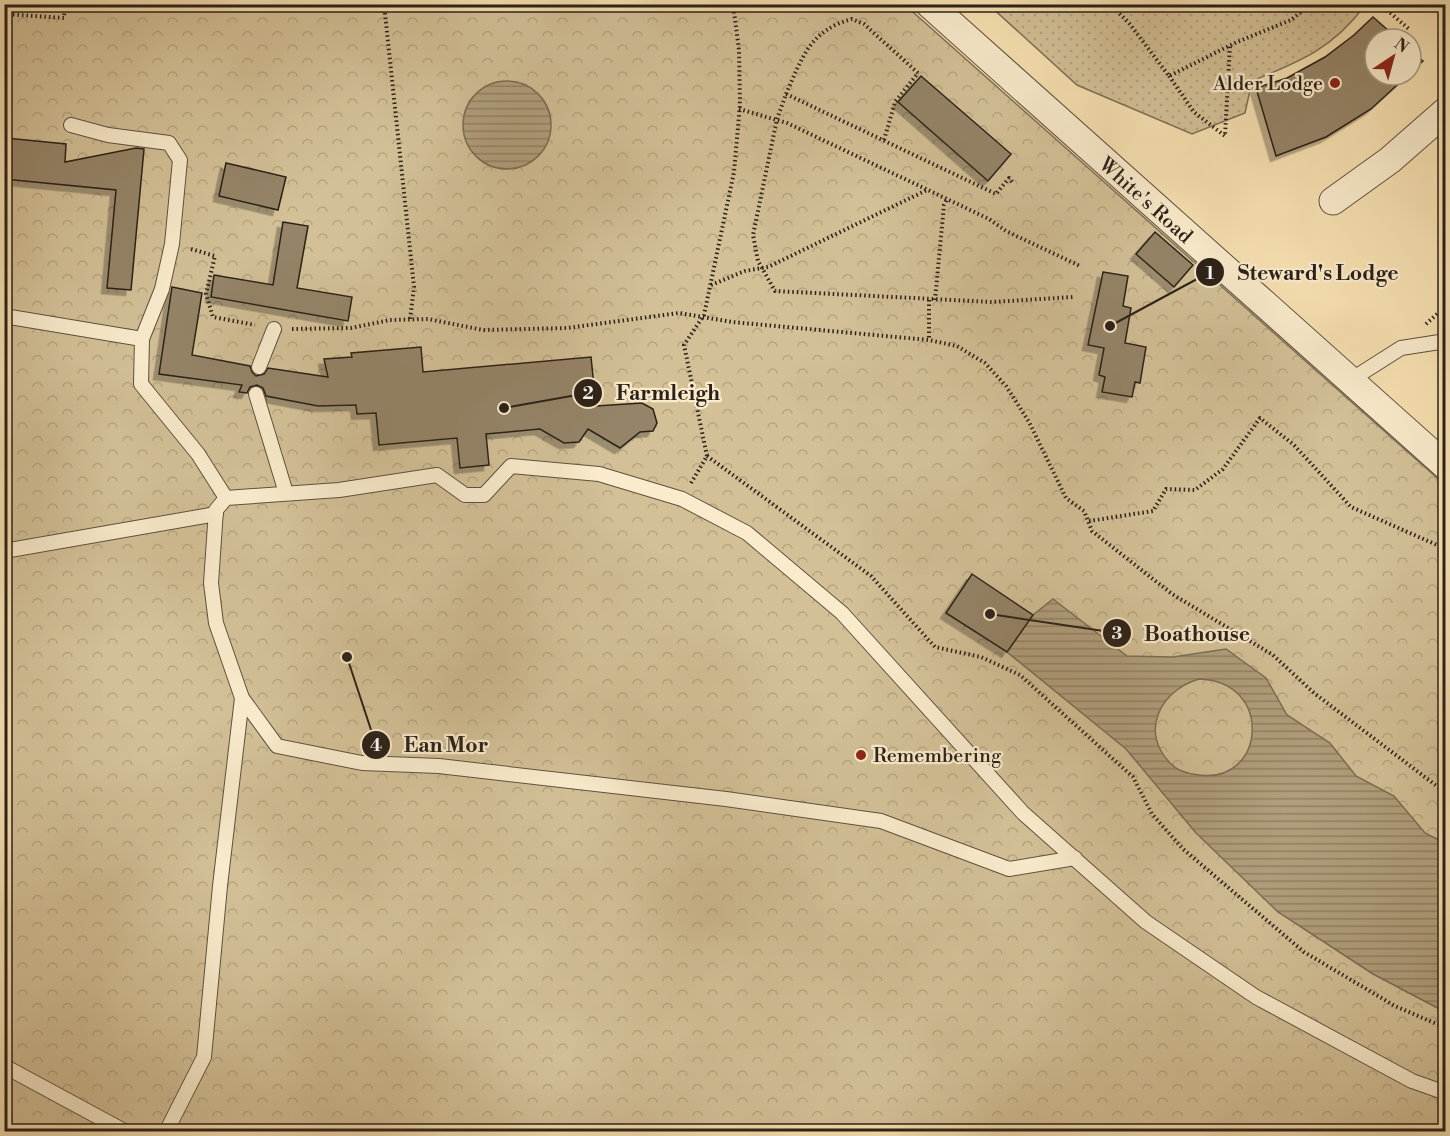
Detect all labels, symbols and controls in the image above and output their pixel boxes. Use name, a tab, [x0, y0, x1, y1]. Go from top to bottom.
north arrow	[1363, 27, 1423, 87]
text: N	[1390, 34, 1413, 58]
place label: Alder Lodge	[1212, 72, 1323, 97]
marker: Alder Lodge	[1328, 76, 1342, 90]
street label: White's Road	[1092, 152, 1197, 250]
callout: Steward's Lodge	[1195, 253, 1411, 292]
text: Steward's Lodge	[1237, 261, 1399, 287]
text: 1	[1206, 262, 1215, 285]
callout: Farmleigh	[573, 374, 732, 413]
text: Farmleigh	[616, 381, 720, 407]
text: 2	[582, 382, 594, 405]
callout: Boathouse	[1102, 614, 1262, 653]
text: 3	[1112, 622, 1123, 645]
text: Boathouse	[1144, 622, 1250, 648]
callout: Ean Mor	[361, 726, 500, 765]
text: Ean Mor	[404, 733, 488, 759]
text: 4	[370, 734, 382, 757]
place label: Remembering	[873, 744, 1002, 769]
marker: Remembering	[854, 748, 868, 762]

